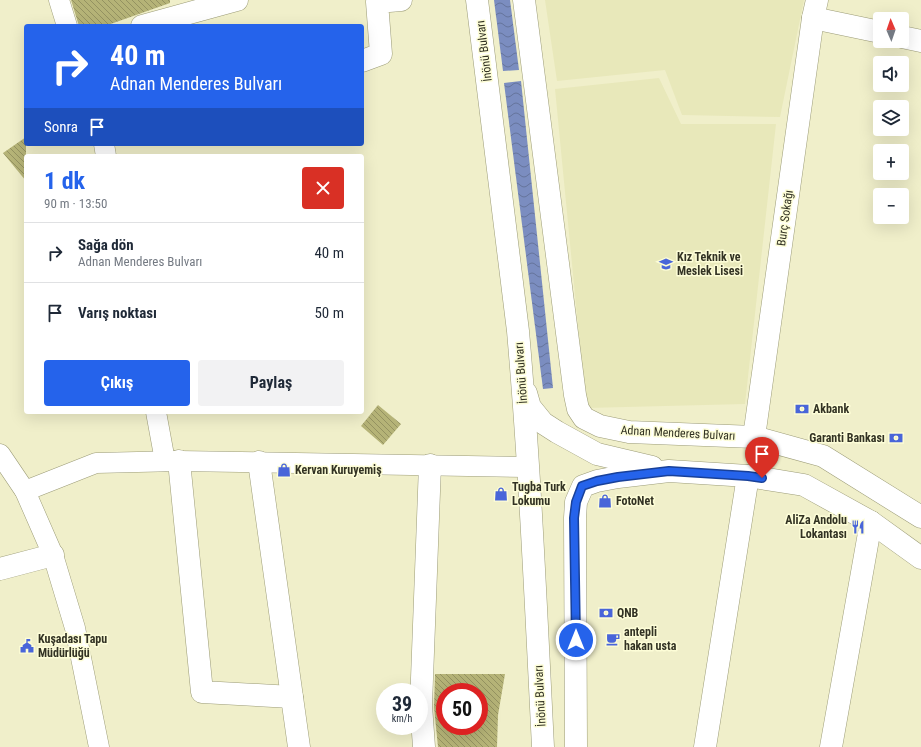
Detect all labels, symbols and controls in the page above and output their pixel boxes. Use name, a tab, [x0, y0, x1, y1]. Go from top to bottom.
north arrow	[873, 12, 909, 48]
map controls	[873, 12, 909, 224]
street label: İnönü Bulvarı	[472, 20, 495, 83]
text: 40 m	[110, 39, 166, 72]
icon: right	[44, 40, 96, 92]
button: sound	[873, 56, 909, 92]
text: Adnan Menderes Bulvarı	[110, 73, 282, 94]
button: layers	[873, 100, 909, 136]
icon: arrive	[86, 116, 108, 138]
text: Sonra	[44, 118, 78, 136]
button: +	[873, 144, 909, 180]
text: 1 dk	[44, 167, 85, 195]
button: close	[302, 167, 344, 209]
button: −	[873, 188, 909, 224]
street label: Burç Sokağı	[774, 189, 796, 247]
text: 90 m · 13:50	[44, 196, 107, 211]
text: Sağa dön	[78, 236, 134, 254]
icon: right	[44, 242, 66, 264]
text: 40 m	[314, 244, 344, 262]
place label: Kız Teknik ve Meslek Lisesi	[677, 250, 743, 278]
text: Adnan Menderes Bulvarı	[78, 254, 202, 269]
school or university icon: Kız Teknik ve Meslek Lisesi	[658, 256, 674, 272]
icon: arrive	[44, 302, 66, 324]
text: Varış noktası	[78, 304, 157, 322]
text: 50 m	[314, 304, 344, 322]
street label: İnönü Bulvarı	[511, 342, 530, 404]
button: Çıkış	[44, 360, 190, 406]
button: Paylaş	[198, 360, 344, 406]
bank icon: Akbank	[794, 401, 810, 417]
place label: Akbank	[813, 402, 849, 416]
street label: Adnan Menderes Bulvarı	[620, 423, 736, 443]
bank icon: Garanti Bankası	[888, 430, 904, 446]
place label: Garanti Bankası	[809, 431, 885, 445]
pin	[745, 437, 779, 478]
icon: arrive	[751, 443, 773, 465]
shop icon: Kervan Kuruyemiş	[276, 462, 292, 478]
place label: Kervan Kuruyemiş	[295, 463, 382, 477]
place label: Tugba Turk Lokumu	[512, 480, 566, 508]
shop icon: Tugba Turk Lokumu	[493, 486, 509, 502]
shop icon: FotoNet	[597, 493, 613, 509]
place label: FotoNet	[616, 494, 654, 508]
place label: AliZa Andolu Lokantası	[785, 513, 847, 541]
restaurant icon: AliZa Andolu Lokantası	[850, 519, 866, 535]
bank icon: QNB	[598, 605, 614, 621]
place label: QNB	[617, 606, 639, 620]
position arrow	[555, 619, 597, 661]
place label: antepli hakan usta	[624, 625, 677, 653]
cafe icon: antepli hakan usta	[605, 631, 621, 647]
place label: Kuşadası Tapu Müdürlüğü	[38, 632, 107, 660]
public building icon: Kuşadası Tapu Müdürlüğü	[19, 638, 35, 654]
street label: İnönü Bulvarı	[530, 665, 549, 727]
speed limit sign: 50	[436, 683, 488, 735]
text: 39	[392, 692, 412, 716]
text: km/h	[392, 713, 412, 724]

